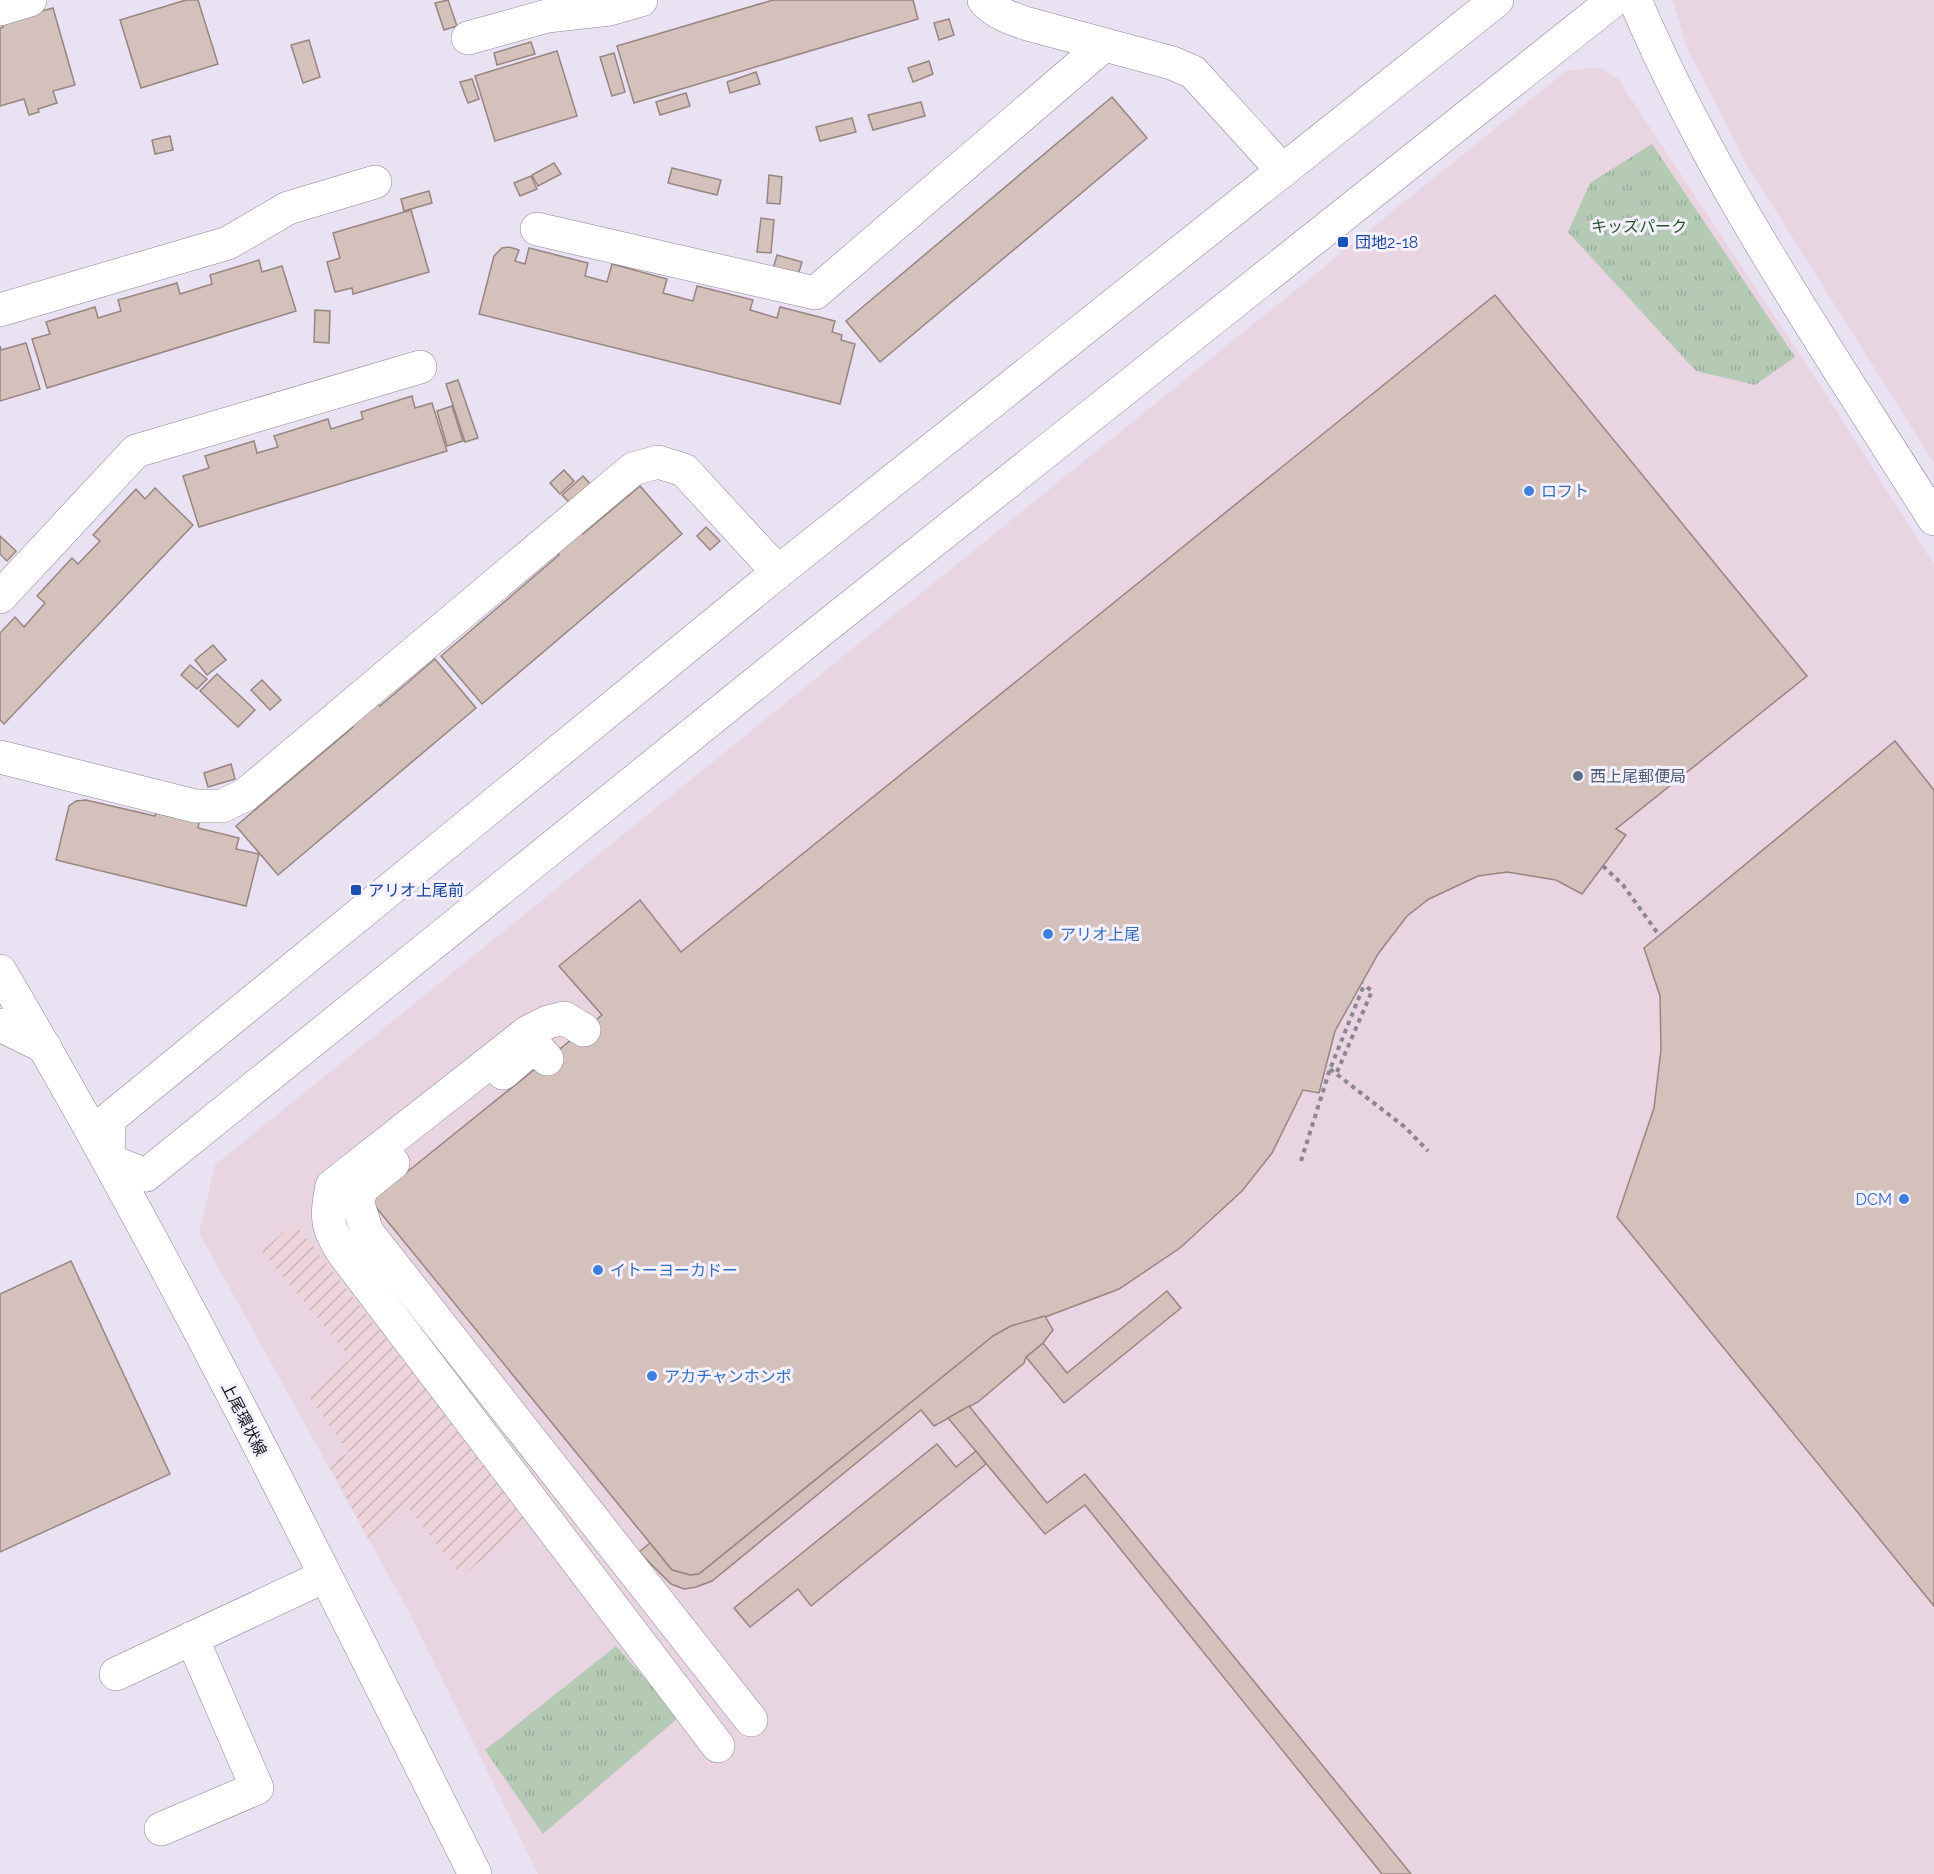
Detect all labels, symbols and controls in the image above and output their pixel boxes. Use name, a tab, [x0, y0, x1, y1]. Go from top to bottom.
park label: キッズパーク	[1591, 217, 1687, 236]
place label: 団地2-18	[1355, 233, 1418, 252]
marker: 団地2-18	[1336, 235, 1350, 249]
place label: ロフト	[1541, 482, 1589, 501]
marker: ロフト	[1522, 484, 1536, 498]
place label: 西上尾郵便局	[1590, 767, 1686, 786]
marker: 西上尾郵便局	[1571, 769, 1585, 783]
place label: アリオ上尾前	[368, 881, 464, 900]
marker: アリオ上尾前	[349, 883, 363, 897]
place label: アリオ上尾	[1060, 925, 1140, 944]
marker: アリオ上尾	[1041, 927, 1055, 941]
place label: DCM	[1856, 1190, 1892, 1209]
marker: DCM	[1897, 1192, 1911, 1206]
place label: イトーヨーカドー	[610, 1261, 738, 1280]
marker: イトーヨーカドー	[591, 1263, 605, 1277]
place label: アカチャンホンポ	[664, 1367, 792, 1386]
marker: アカチャンホンポ	[645, 1369, 659, 1383]
street label: 上尾環状線	[217, 1379, 271, 1459]

